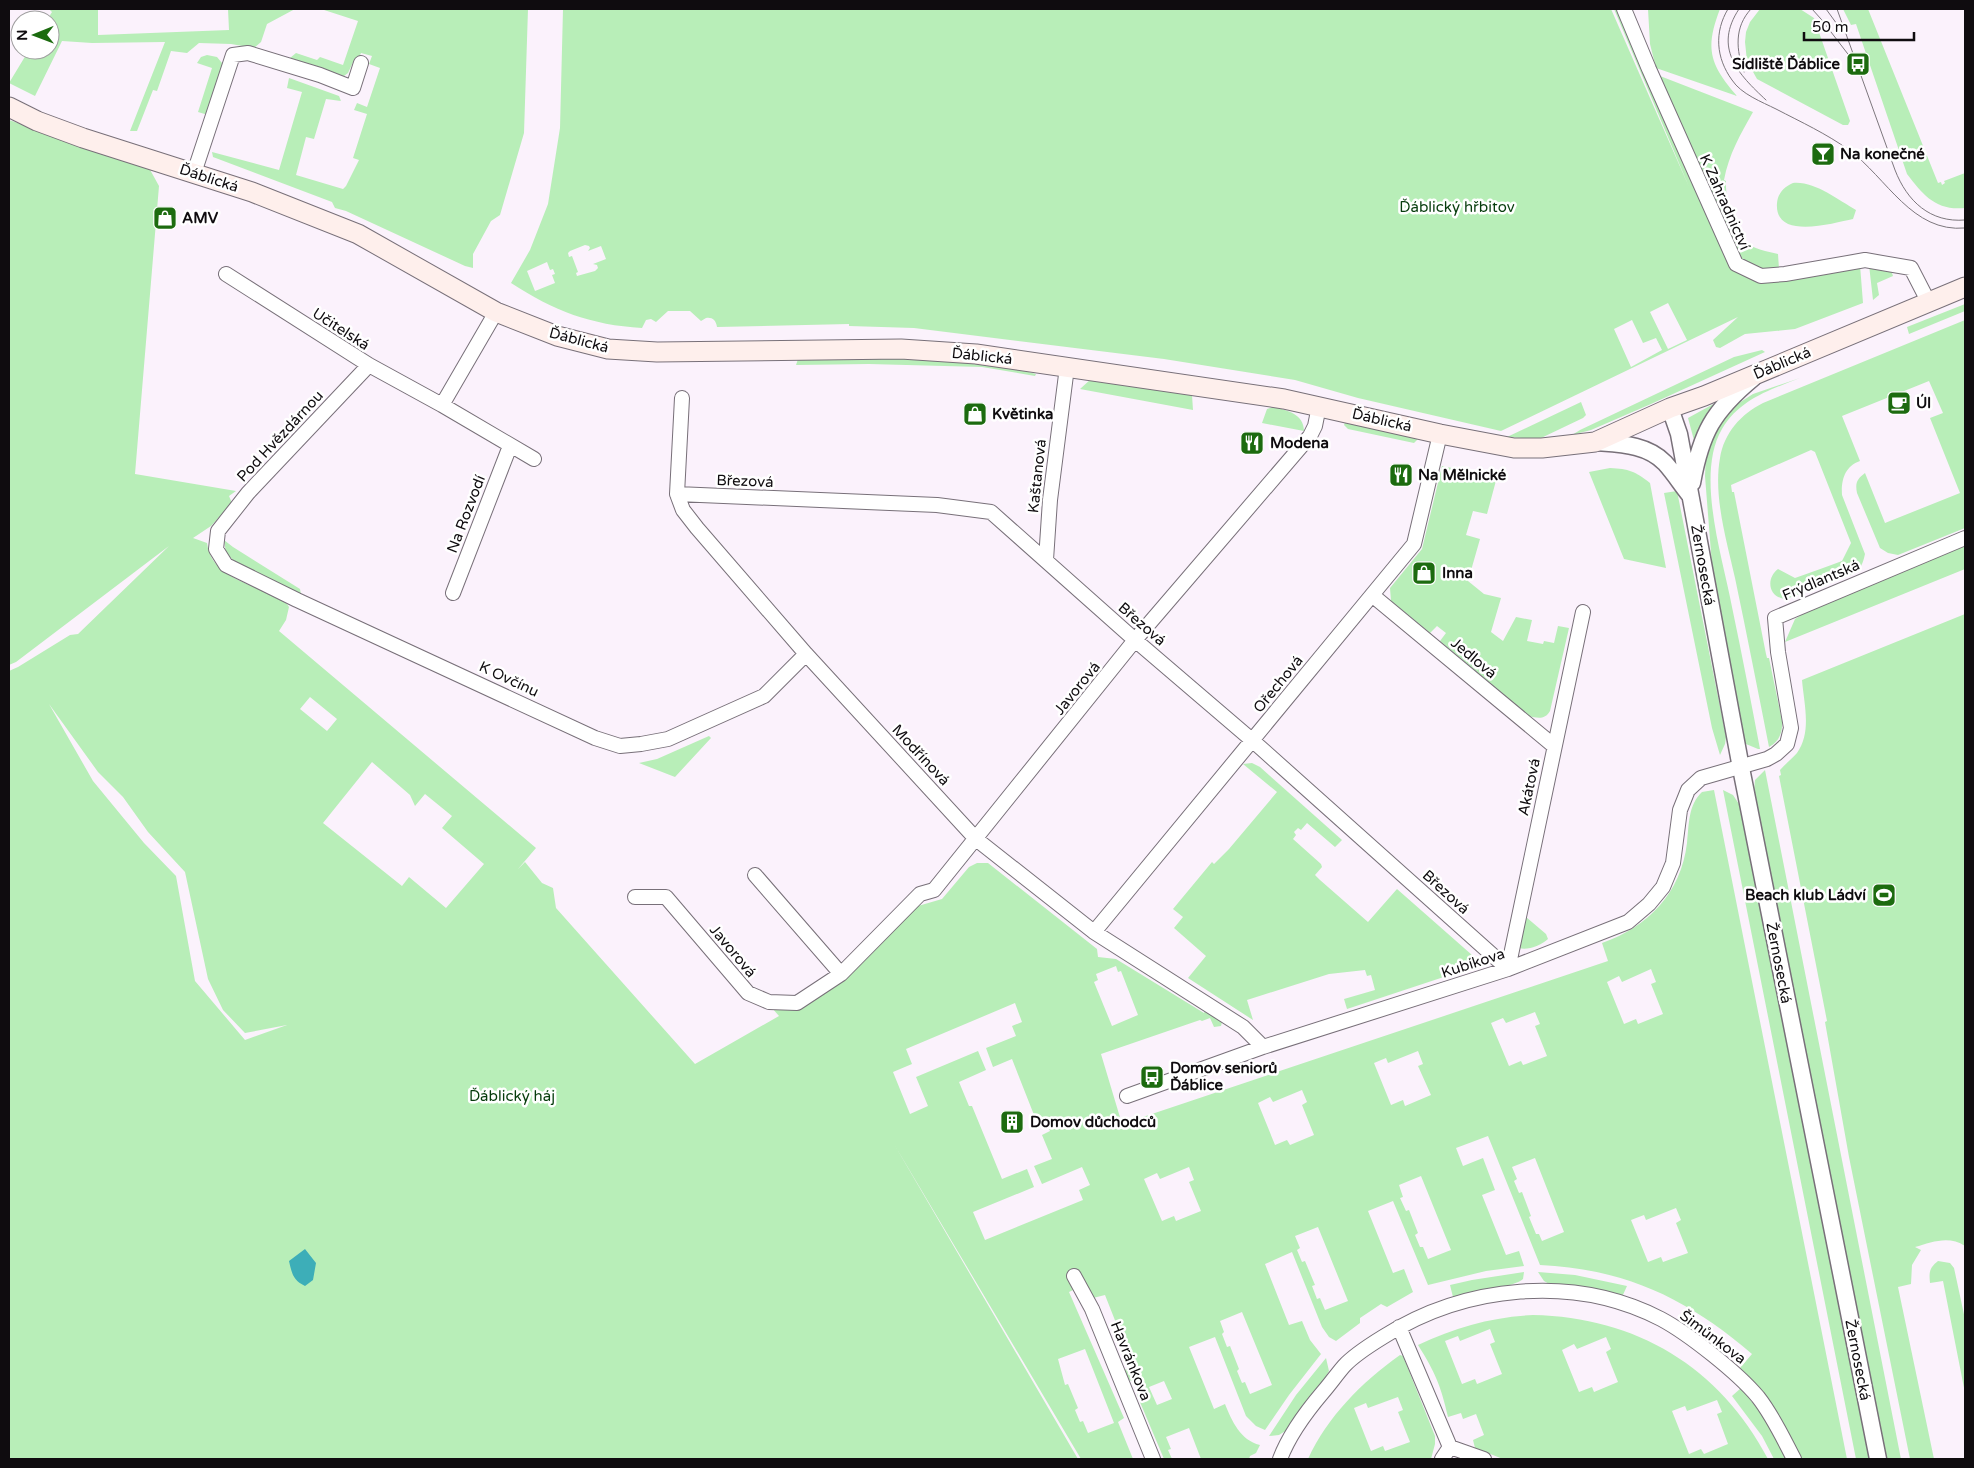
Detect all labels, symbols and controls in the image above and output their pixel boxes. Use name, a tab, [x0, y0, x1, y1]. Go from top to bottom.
north arrow	[10, 10, 60, 60]
scale bar	[1804, 10, 1914, 42]
text: 50 m	[1812, 18, 1849, 36]
text: N	[14, 29, 31, 41]
bus stop icon: Sídliště Ďáblice	[1845, 51, 1871, 77]
place label: Sídliště Ďáblice	[1732, 55, 1841, 73]
bar icon: Na konečné	[1810, 141, 1836, 167]
place label: Na konečné	[1840, 145, 1925, 163]
street label: K Zahradnictví	[1696, 151, 1754, 253]
street label: Ďáblická	[177, 160, 241, 196]
park label: Ďáblický hřbitov	[1399, 198, 1515, 216]
shop icon: AMV	[152, 205, 178, 231]
place label: AMV	[182, 209, 219, 227]
street label: Učitelská	[309, 304, 373, 354]
street label: Ďáblická	[547, 323, 611, 357]
street label: Ďáblická	[1750, 343, 1814, 383]
street label: Ďáblická	[951, 344, 1013, 368]
street label: Pod Hvězdárnou	[233, 387, 327, 485]
cafe icon: Úl	[1886, 390, 1912, 416]
place label: Úl	[1916, 393, 1931, 412]
shop icon: Květinka	[962, 401, 988, 427]
street label: Ďáblická	[1350, 404, 1414, 436]
place label: Květinka	[992, 405, 1053, 423]
restaurant icon: Modena	[1239, 430, 1265, 456]
place label: Modena	[1270, 434, 1329, 452]
street label: Kaštanová	[1024, 438, 1050, 514]
restaurant icon: Na Mělnické	[1388, 462, 1414, 488]
place label: Na Mělnické	[1418, 466, 1507, 484]
street label: Březová	[716, 471, 774, 491]
street label: Na Rozvodí	[443, 472, 489, 555]
street label: Žernosecká	[1687, 523, 1719, 607]
street label: Frýdlantská	[1780, 556, 1862, 604]
shop icon: Inna	[1411, 560, 1437, 586]
place label: Inna	[1442, 564, 1473, 582]
street label: Březová	[1115, 598, 1169, 650]
street label: Jedlová	[1448, 634, 1500, 682]
street label: Ořechová	[1249, 652, 1307, 716]
street label: K Ovčínu	[476, 657, 542, 701]
street label: Javorová	[1050, 658, 1104, 718]
street label: Modřínová	[888, 721, 954, 789]
street label: Akátová	[1514, 757, 1544, 817]
street label: Březová	[1419, 866, 1473, 918]
sports icon: Beach klub Ládví	[1871, 882, 1897, 908]
place label: Beach klub Ládví	[1745, 886, 1866, 904]
street label: Javorová	[706, 921, 760, 981]
street label: Žernosecká	[1762, 921, 1796, 1005]
street label: Kubíkova	[1439, 944, 1507, 982]
place label: Domov seniorů Ďáblice	[1170, 1059, 1277, 1094]
bus stop icon: Domov seniorů Ďáblice	[1139, 1064, 1165, 1090]
park label: Ďáblický háj	[469, 1087, 555, 1105]
building icon: Domov důchodců	[999, 1109, 1025, 1135]
place label: Domov důchodců	[1030, 1113, 1156, 1131]
street label: Šimůnkova	[1676, 1306, 1750, 1368]
street label: Žernosecká	[1841, 1318, 1875, 1402]
street label: Havránkova	[1107, 1319, 1155, 1403]

